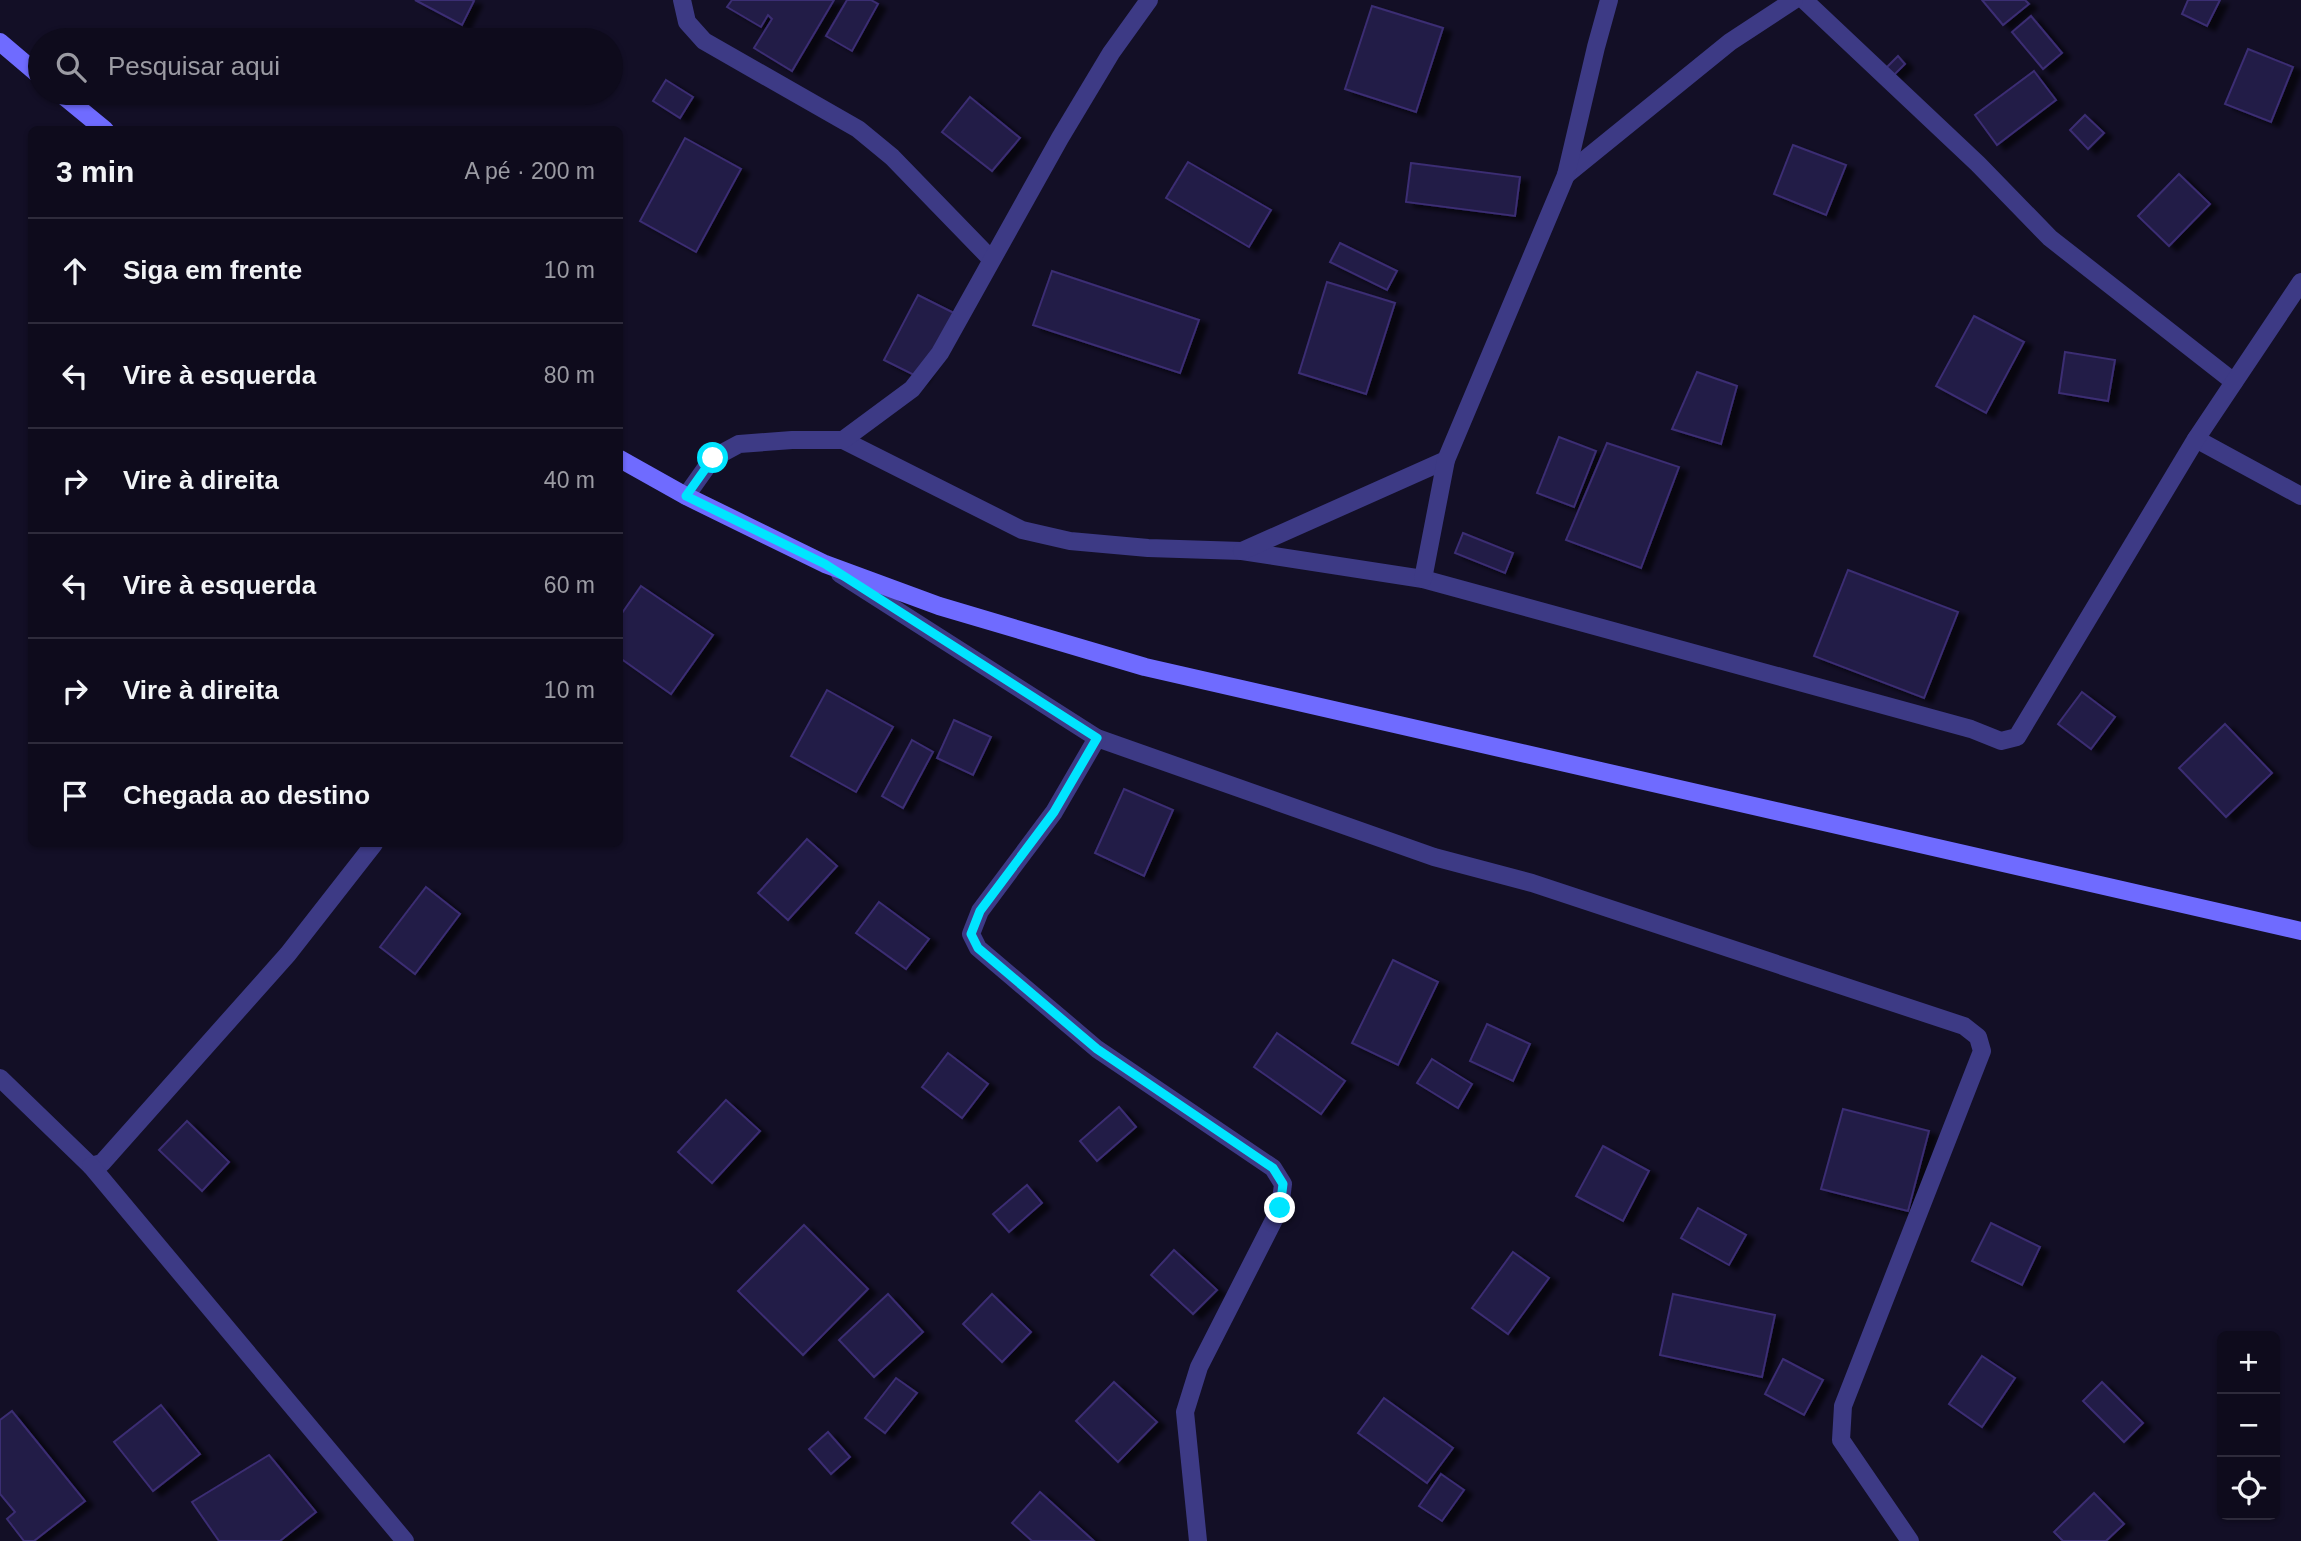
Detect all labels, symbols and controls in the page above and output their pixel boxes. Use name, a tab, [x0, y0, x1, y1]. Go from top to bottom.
search box	[28, 28, 623, 105]
icon: search	[52, 48, 90, 86]
text: Pesquisar aqui	[108, 51, 280, 81]
text: 3 min	[56, 155, 134, 188]
text: A pé · 200 m	[465, 158, 595, 184]
icon: ahead	[56, 252, 94, 290]
text: Siga em frente	[123, 255, 302, 285]
text: 10 m	[544, 257, 595, 283]
icon: left	[56, 357, 94, 395]
text: Vire à esquerda	[123, 360, 316, 390]
text: 80 m	[544, 362, 595, 388]
route start	[697, 442, 728, 473]
icon: right	[56, 462, 94, 500]
text: Vire à direita	[123, 465, 279, 495]
text: 40 m	[544, 467, 595, 493]
icon: left	[56, 567, 94, 605]
text: Vire à esquerda	[123, 570, 316, 600]
text: 60 m	[544, 572, 595, 598]
icon: right	[56, 672, 94, 710]
text: Vire à direita	[123, 675, 279, 705]
text: 10 m	[544, 677, 595, 703]
icon: arrive	[56, 777, 94, 815]
text: Chegada ao destino	[123, 780, 370, 810]
route end	[1264, 1192, 1295, 1223]
map controls	[2217, 1331, 2280, 1520]
button: +	[2217, 1331, 2280, 1394]
button: −	[2217, 1394, 2280, 1457]
button: locate	[2217, 1457, 2280, 1520]

